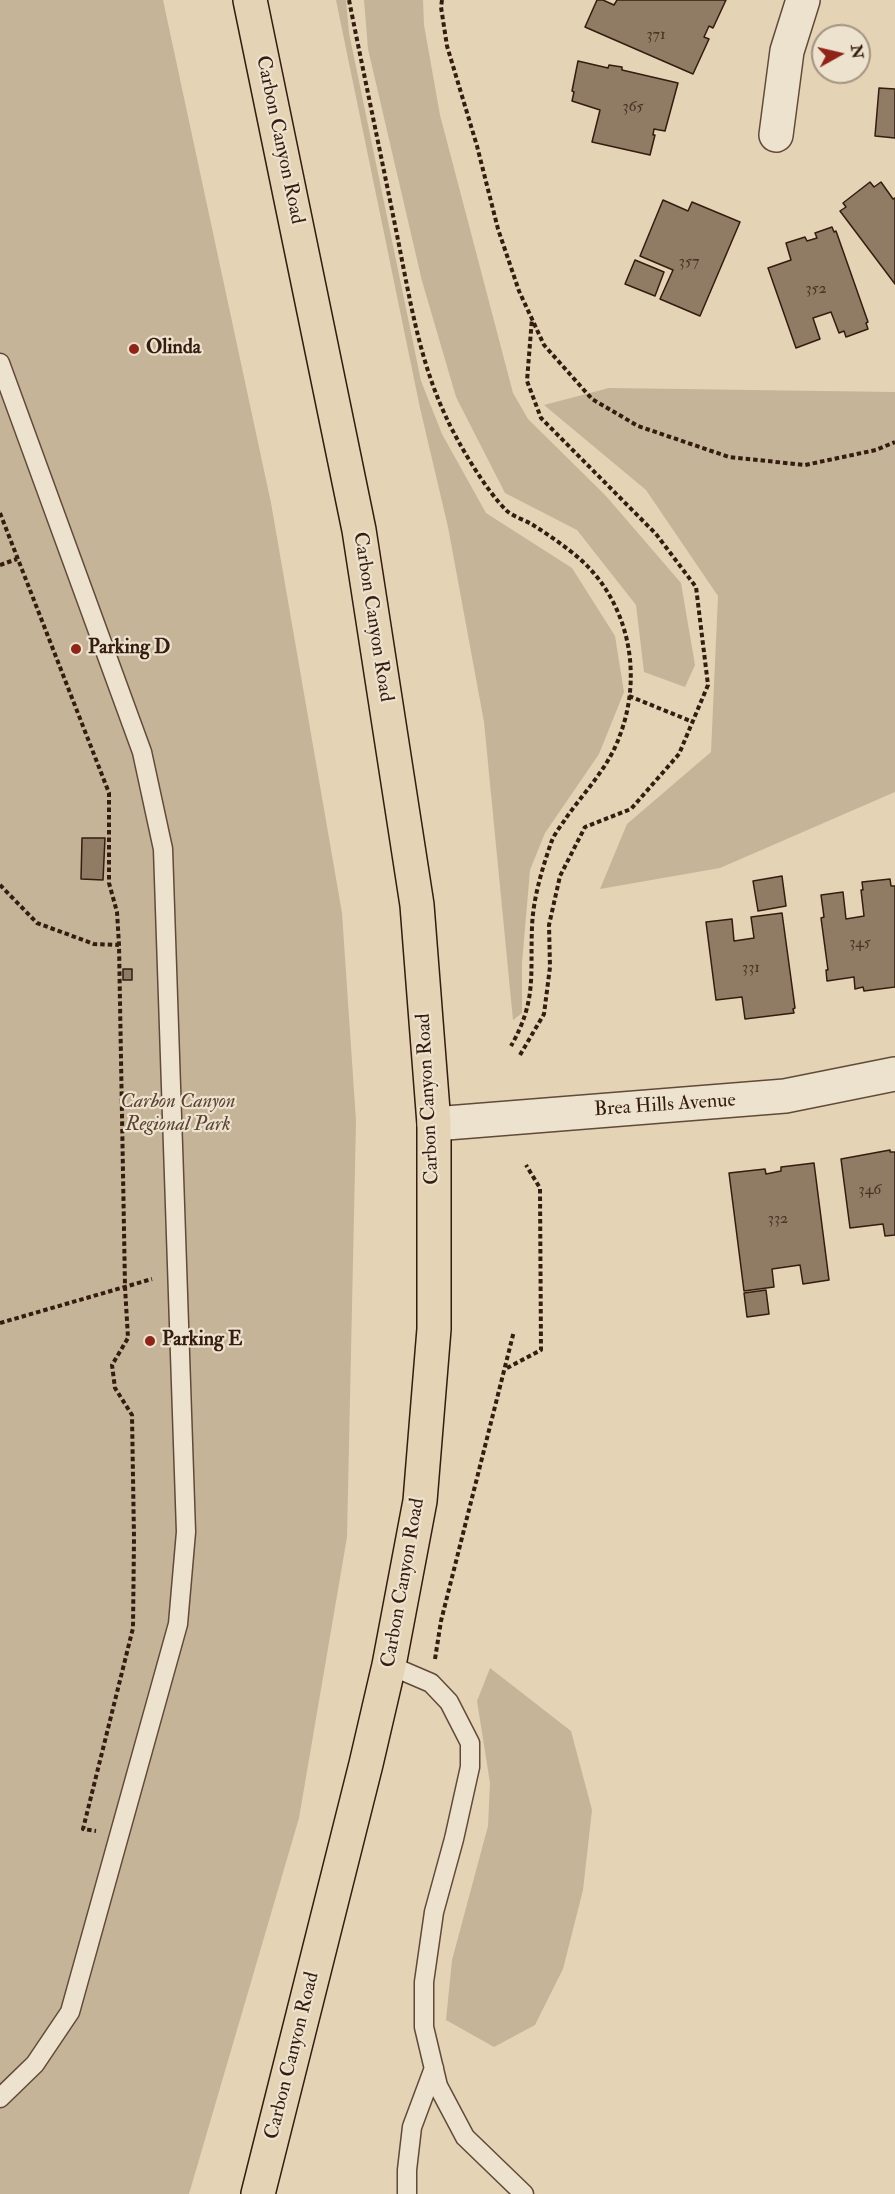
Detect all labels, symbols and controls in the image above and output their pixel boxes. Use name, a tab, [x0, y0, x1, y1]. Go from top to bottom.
north arrow	[811, 24, 871, 84]
house number: 371	[646, 26, 666, 46]
text: N	[846, 43, 868, 60]
street label: Carbon Canyon Road	[249, 54, 309, 226]
house number: 365	[622, 98, 644, 118]
house number: 357	[679, 253, 699, 273]
house number: 352	[805, 280, 827, 300]
place label: Olinda	[146, 337, 201, 361]
marker: Olinda	[127, 342, 141, 356]
street label: Carbon Canyon Road	[347, 530, 397, 704]
place label: Parking D	[88, 637, 170, 661]
marker: Parking D	[69, 642, 83, 656]
house number: 345	[849, 934, 871, 954]
house number: 331	[742, 959, 760, 979]
street label: Carbon Canyon Road	[413, 1013, 445, 1185]
street label: Brea Hills Avenue	[593, 1089, 737, 1123]
park label: Carbon Canyon Regional Park	[121, 1091, 235, 1138]
house number: 346	[859, 1181, 881, 1201]
house number: 332	[768, 1210, 788, 1230]
place label: Parking E	[162, 1329, 242, 1353]
marker: Parking E	[143, 1334, 157, 1348]
street label: Carbon Canyon Road	[377, 1496, 431, 1670]
street label: Carbon Canyon Road	[261, 1970, 325, 2142]

